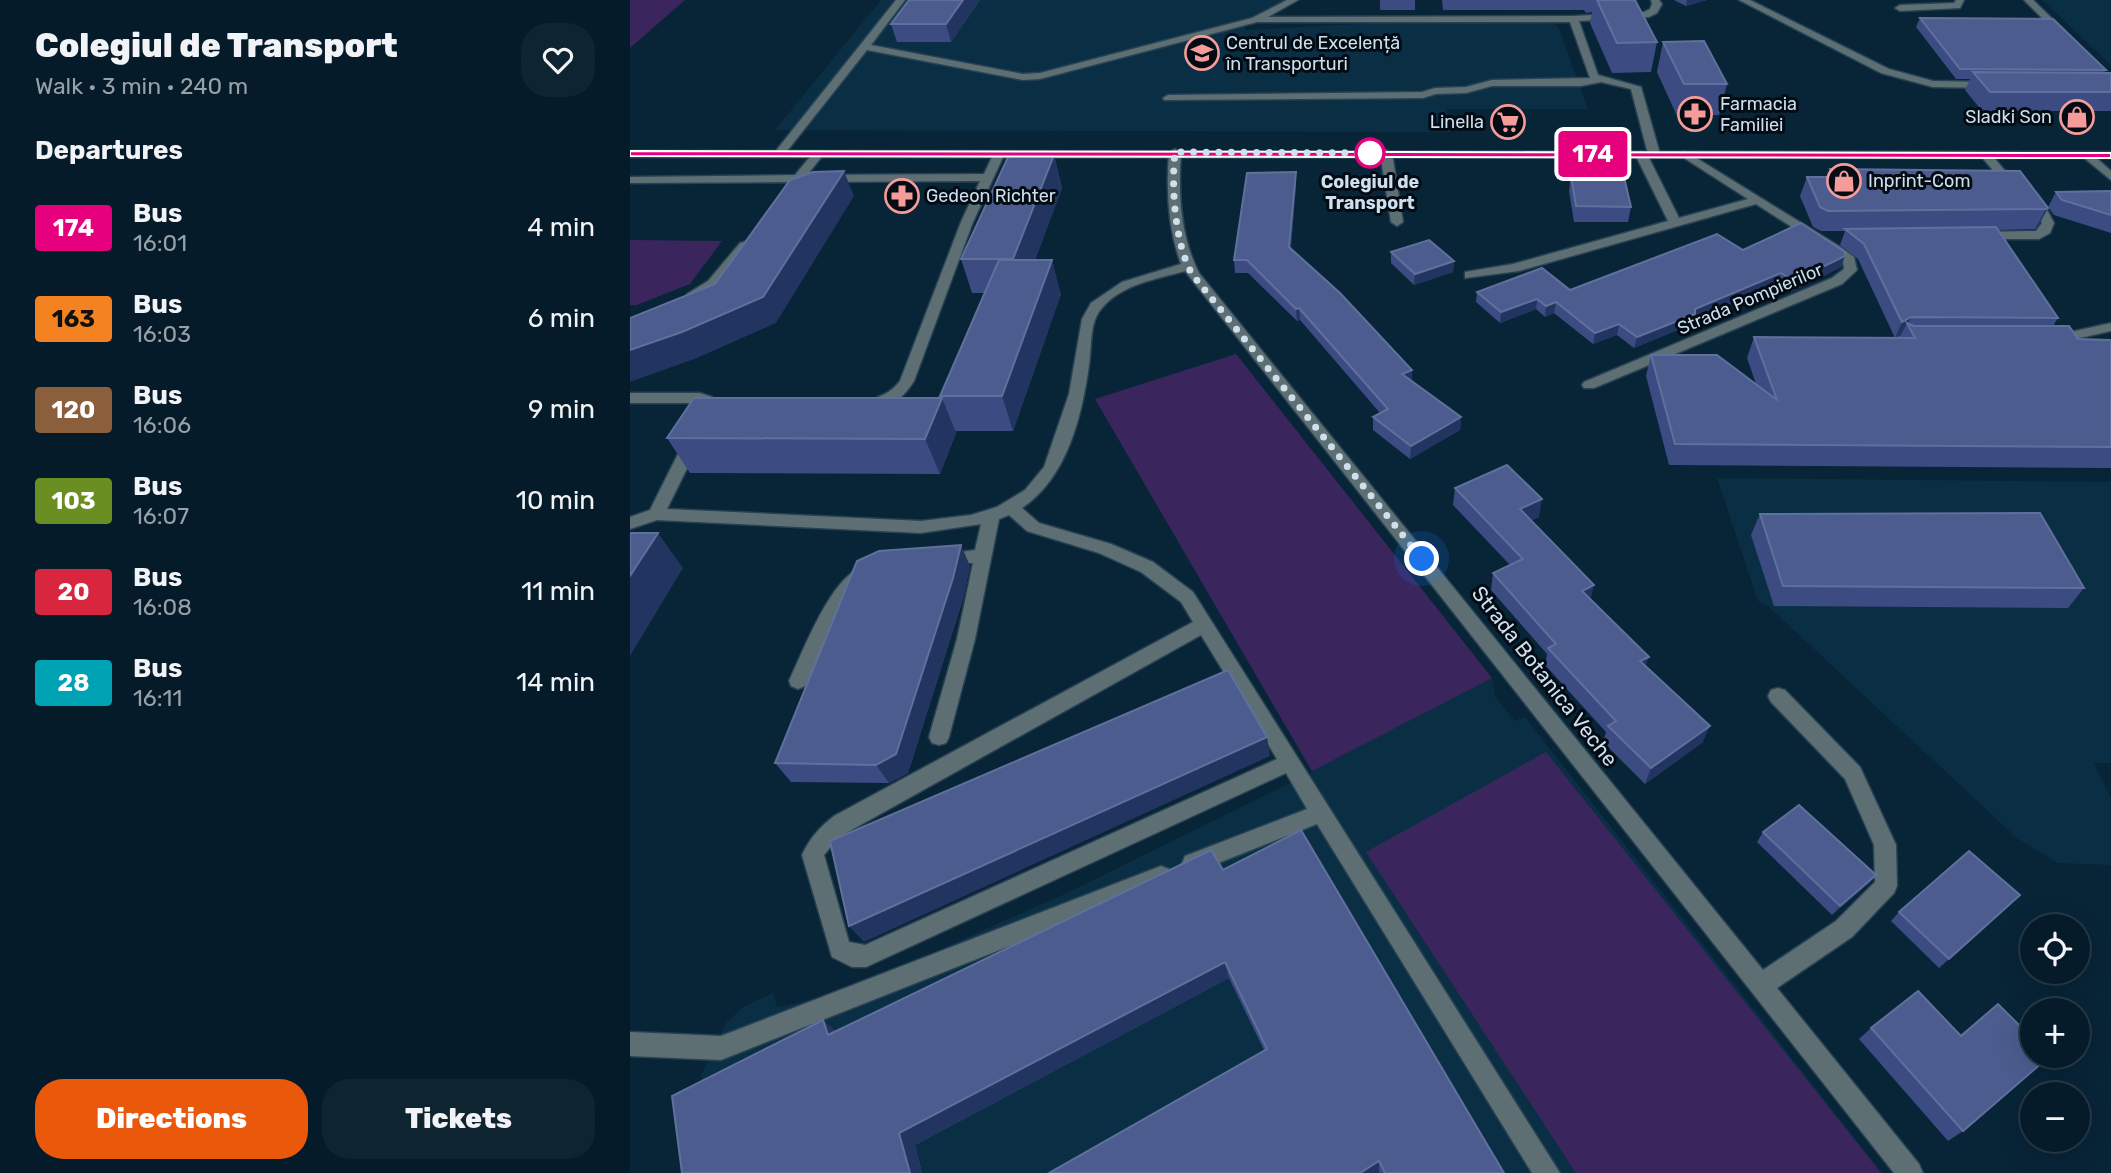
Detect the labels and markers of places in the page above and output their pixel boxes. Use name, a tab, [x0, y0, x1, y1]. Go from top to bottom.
place label: Centrul de Excelență în Transporturi	[1225, 32, 1400, 75]
school or university icon: Centrul de Excelență în Transporturi	[1183, 34, 1221, 72]
place label: Farmacia Familiei	[1720, 93, 1797, 136]
pharmacy icon: Farmacia Familiei	[1676, 95, 1714, 133]
shop icon: Sladki Son	[2058, 98, 2096, 136]
supermarket icon: Linella	[1489, 103, 1527, 141]
place label: Sladki Son	[1965, 106, 2052, 128]
place label: Linella	[1430, 111, 1484, 133]
marker: Colegiul de Transport	[1355, 138, 1385, 168]
shop icon: Inprint-Com	[1825, 162, 1863, 200]
place label: Inprint-Com	[1868, 170, 1970, 192]
place label: Colegiul de Transport	[1321, 171, 1420, 214]
pharmacy icon: Gedeon Richter	[883, 177, 921, 215]
place label: Gedeon Richter	[926, 185, 1056, 207]

